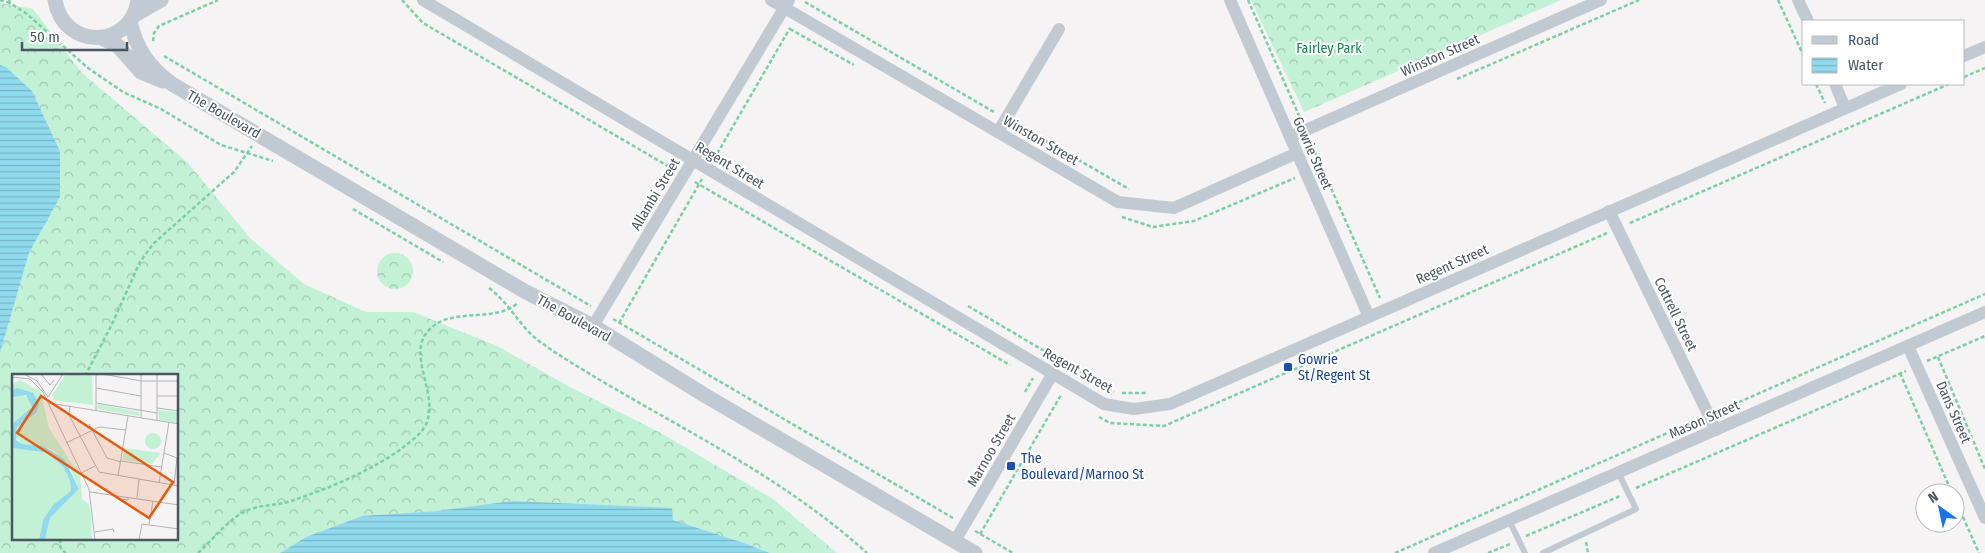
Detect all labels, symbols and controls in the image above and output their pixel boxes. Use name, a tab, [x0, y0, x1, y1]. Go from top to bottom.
scale bar	[22, 20, 128, 52]
legend	[1802, 20, 1965, 85]
text: 50 m	[30, 28, 60, 46]
street label: Winston Street	[1398, 30, 1483, 80]
text: Road	[1848, 31, 1879, 49]
park label: Fairley Park	[1296, 40, 1362, 57]
text: Water	[1848, 56, 1884, 74]
street label: The Boulevard	[184, 87, 263, 142]
street label: Winston Street	[1000, 112, 1082, 169]
street label: Gowrie Street	[1289, 114, 1336, 192]
street label: Regent Street	[692, 138, 768, 193]
street label: Allambi Street	[627, 155, 684, 233]
street label: Regent Street	[1413, 241, 1491, 288]
street label: Cottrell Street	[1650, 275, 1701, 354]
street label: The Boulevard	[534, 291, 614, 346]
street label: Regent Street	[1040, 344, 1116, 397]
place label: Gowrie St/Regent St	[1298, 351, 1371, 384]
marker: Gowrie St/Regent St	[1282, 361, 1294, 373]
inset map	[12, 374, 179, 540]
street label: Dans Street	[1932, 379, 1975, 446]
street label: Mason Street	[1666, 396, 1742, 443]
street label: Marnoo Street	[964, 410, 1019, 490]
place label: The Boulevard/Marnoo St	[1021, 450, 1144, 483]
marker: The Boulevard/Marnoo St	[1005, 460, 1017, 472]
north arrow	[1915, 483, 1965, 533]
text: N	[1925, 488, 1941, 507]

